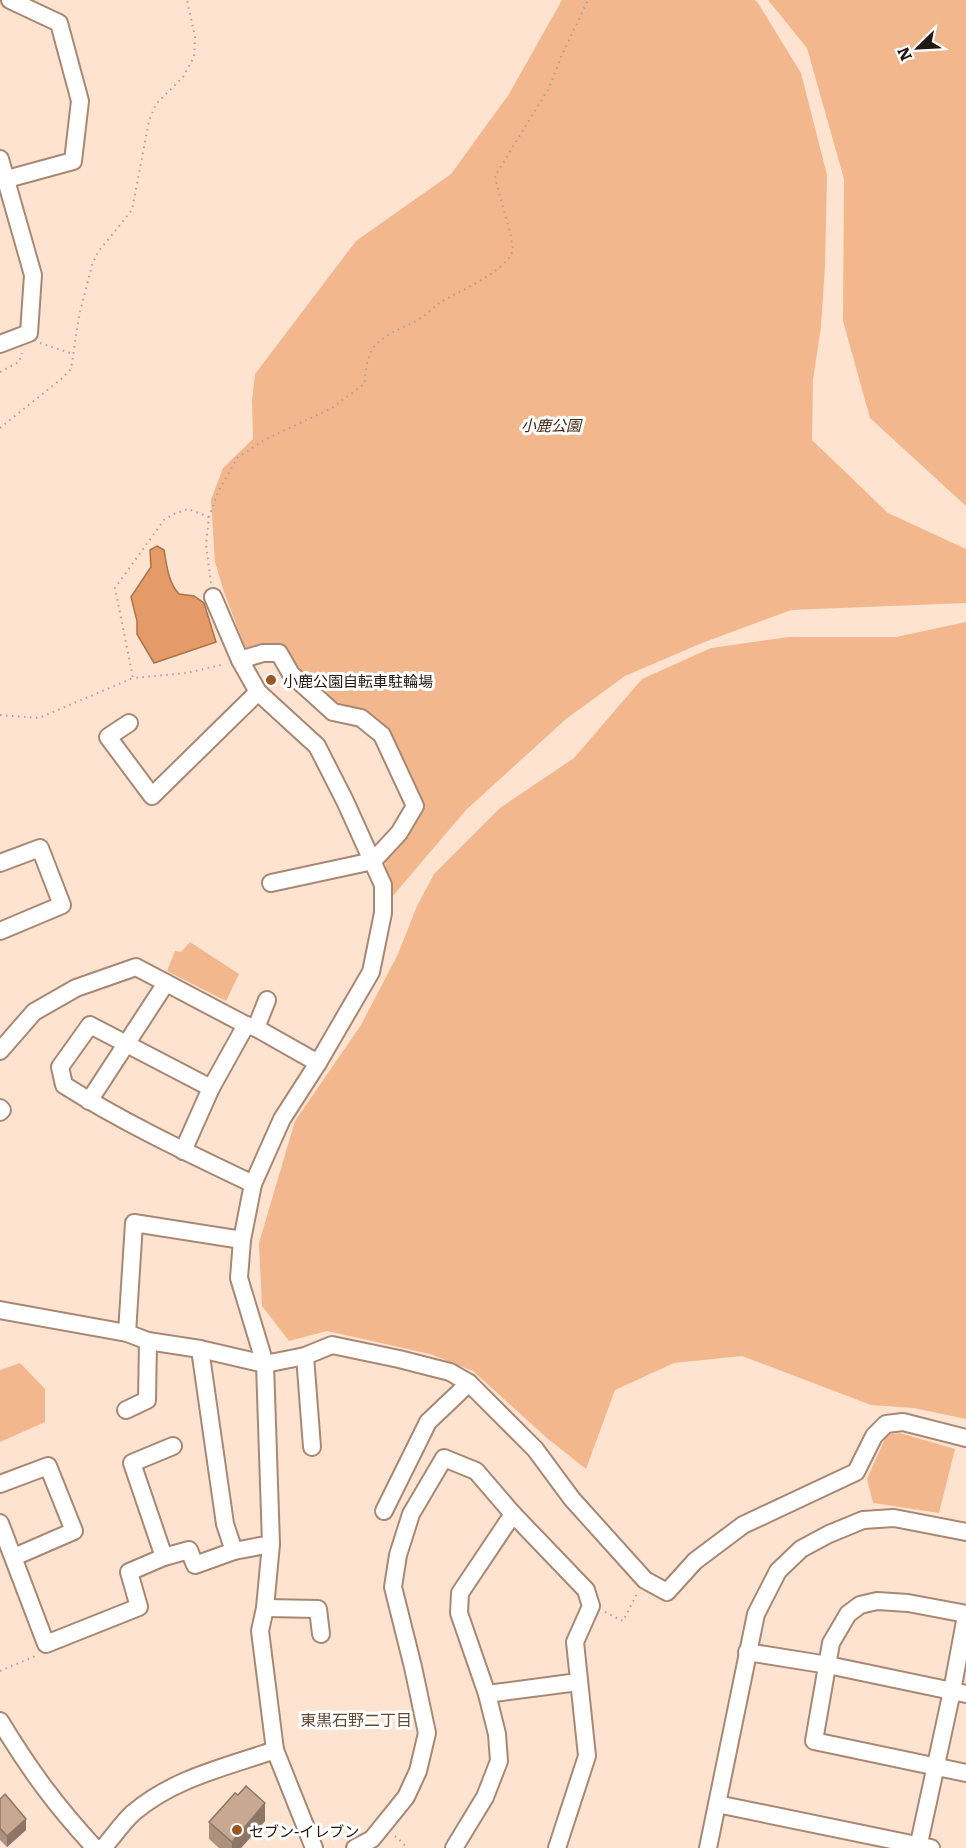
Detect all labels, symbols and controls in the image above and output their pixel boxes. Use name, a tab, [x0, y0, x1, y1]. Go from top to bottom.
north arrow	[888, 18, 948, 78]
text: N	[890, 43, 917, 66]
park label: 小鹿公園	[521, 413, 583, 436]
place label: 小鹿公園自転車駐輪場	[283, 669, 433, 692]
marker: 小鹿公園自転車駐輪場	[264, 673, 278, 687]
district label: 東黒石野二丁目	[300, 1707, 412, 1731]
place label: セブン-イレブン	[249, 1819, 359, 1842]
marker: セブン-イレブン	[230, 1823, 244, 1837]

